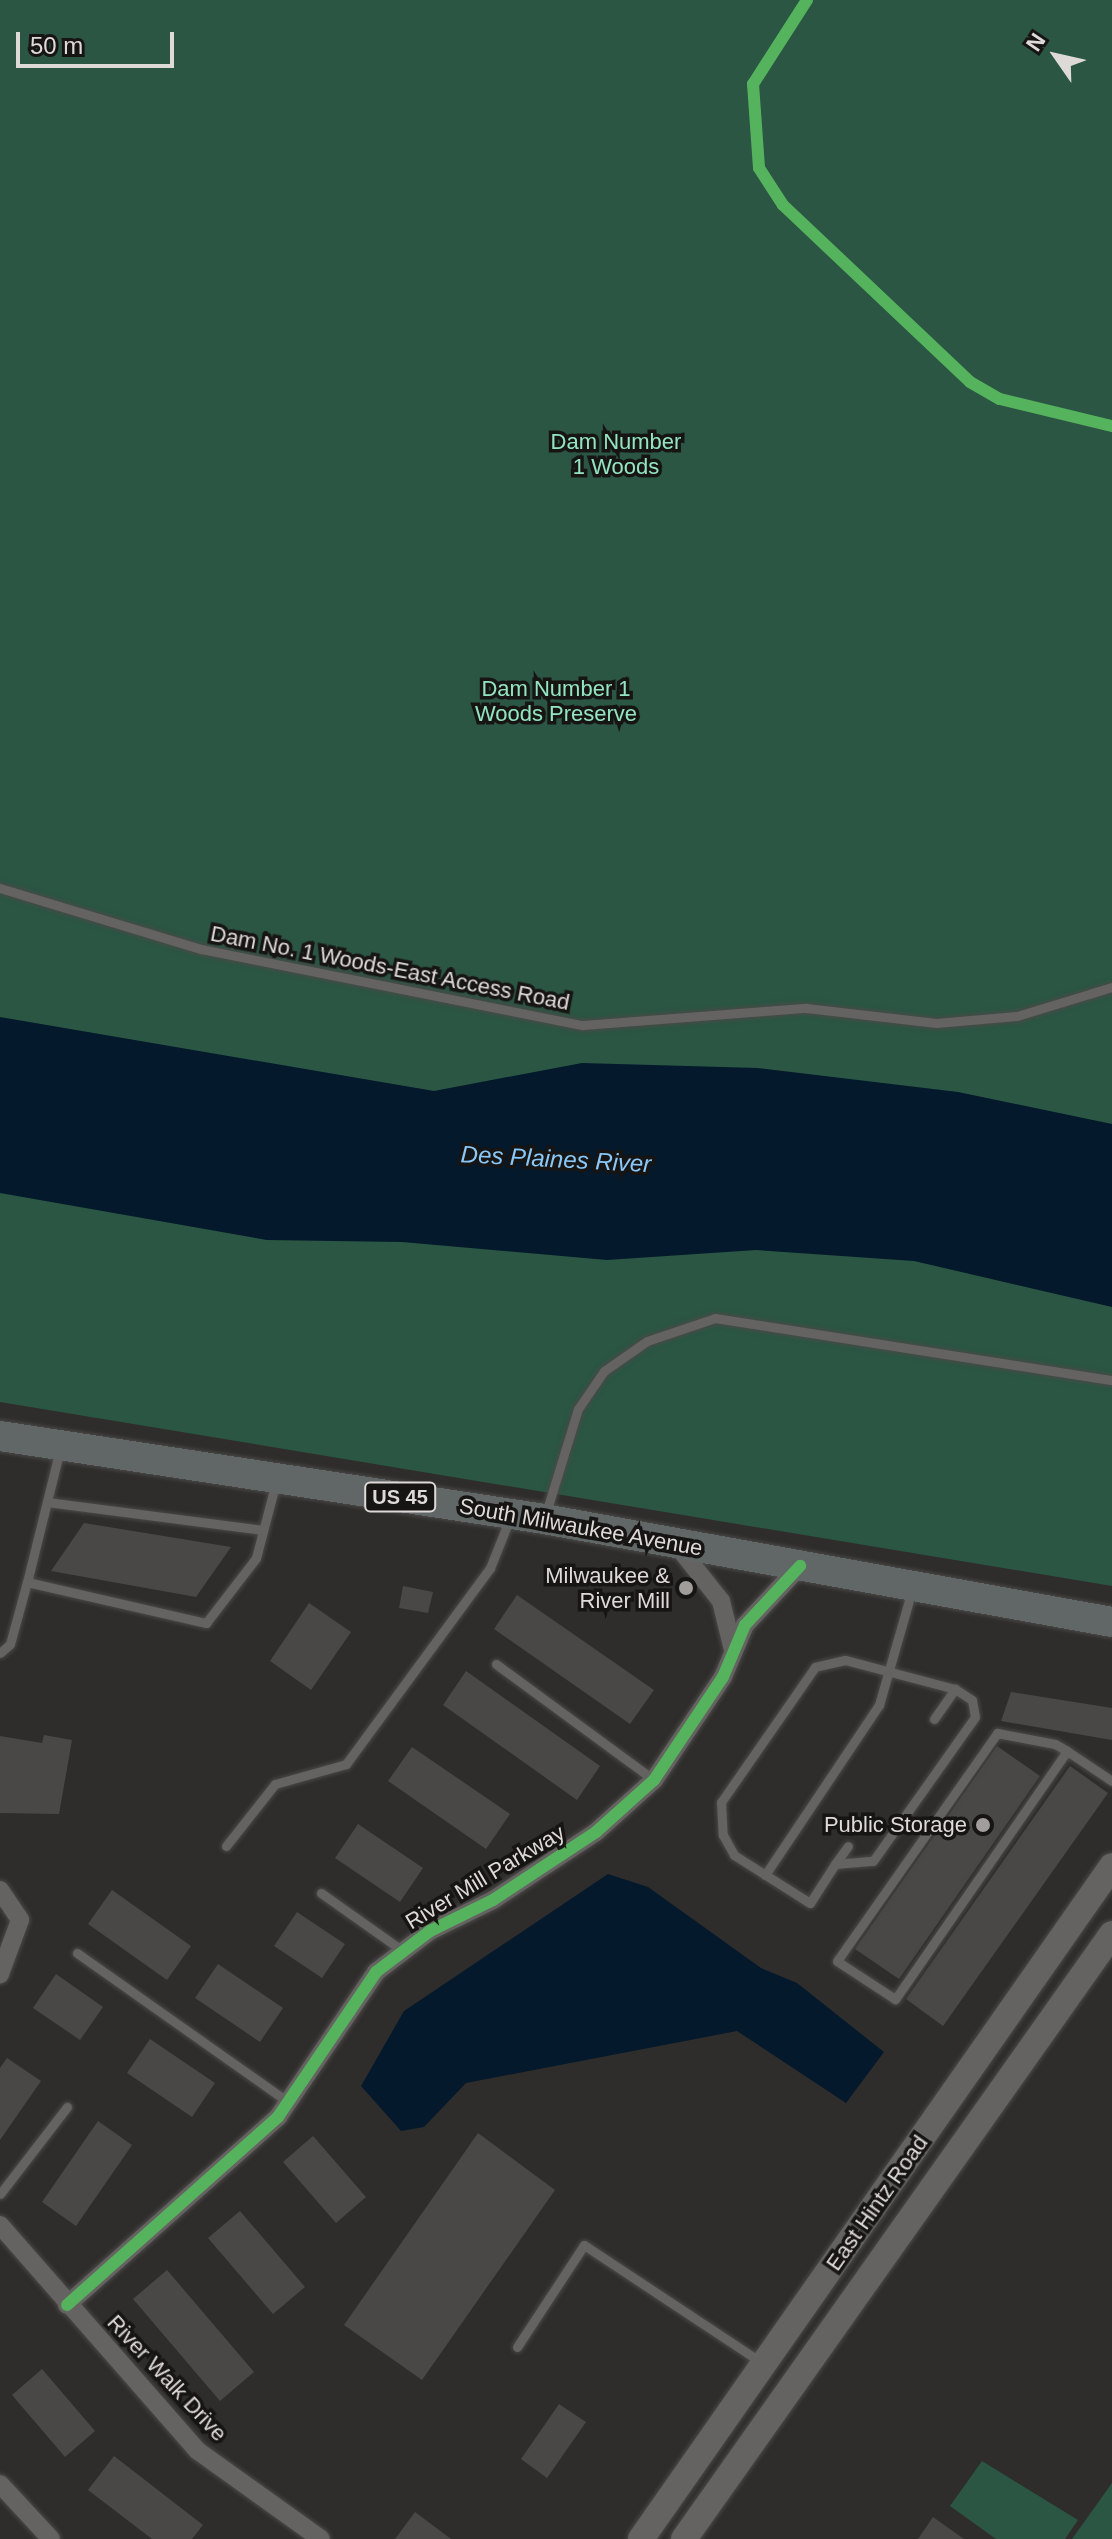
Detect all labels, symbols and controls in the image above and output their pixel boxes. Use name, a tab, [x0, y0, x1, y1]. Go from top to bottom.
scale bar	[20, 16, 178, 66]
north arrow	[1016, 16, 1096, 96]
text: N	[1021, 29, 1050, 56]
text: 50 m	[30, 32, 83, 59]
park label: Dam Number 1 Woods	[551, 428, 681, 480]
park label: Dam Number 1 Woods Preserve	[475, 675, 637, 726]
street label: Dam No. 1 Woods-East Access Road	[208, 920, 572, 1016]
water label: Des Plaines River	[460, 1140, 652, 1178]
road number: US 45	[364, 1481, 436, 1513]
street label: South Milwaukee Avenue	[457, 1492, 705, 1562]
place label: Milwaukee & River Mill	[545, 1562, 670, 1614]
marker: Milwaukee & River Mill	[677, 1579, 695, 1597]
place label: Public Storage	[824, 1812, 967, 1838]
marker: Public Storage	[974, 1816, 992, 1834]
street label: River Mill Parkway	[401, 1819, 569, 1935]
street label: East Hintz Road	[821, 2130, 933, 2276]
street label: River Walk Drive	[102, 2309, 232, 2447]

